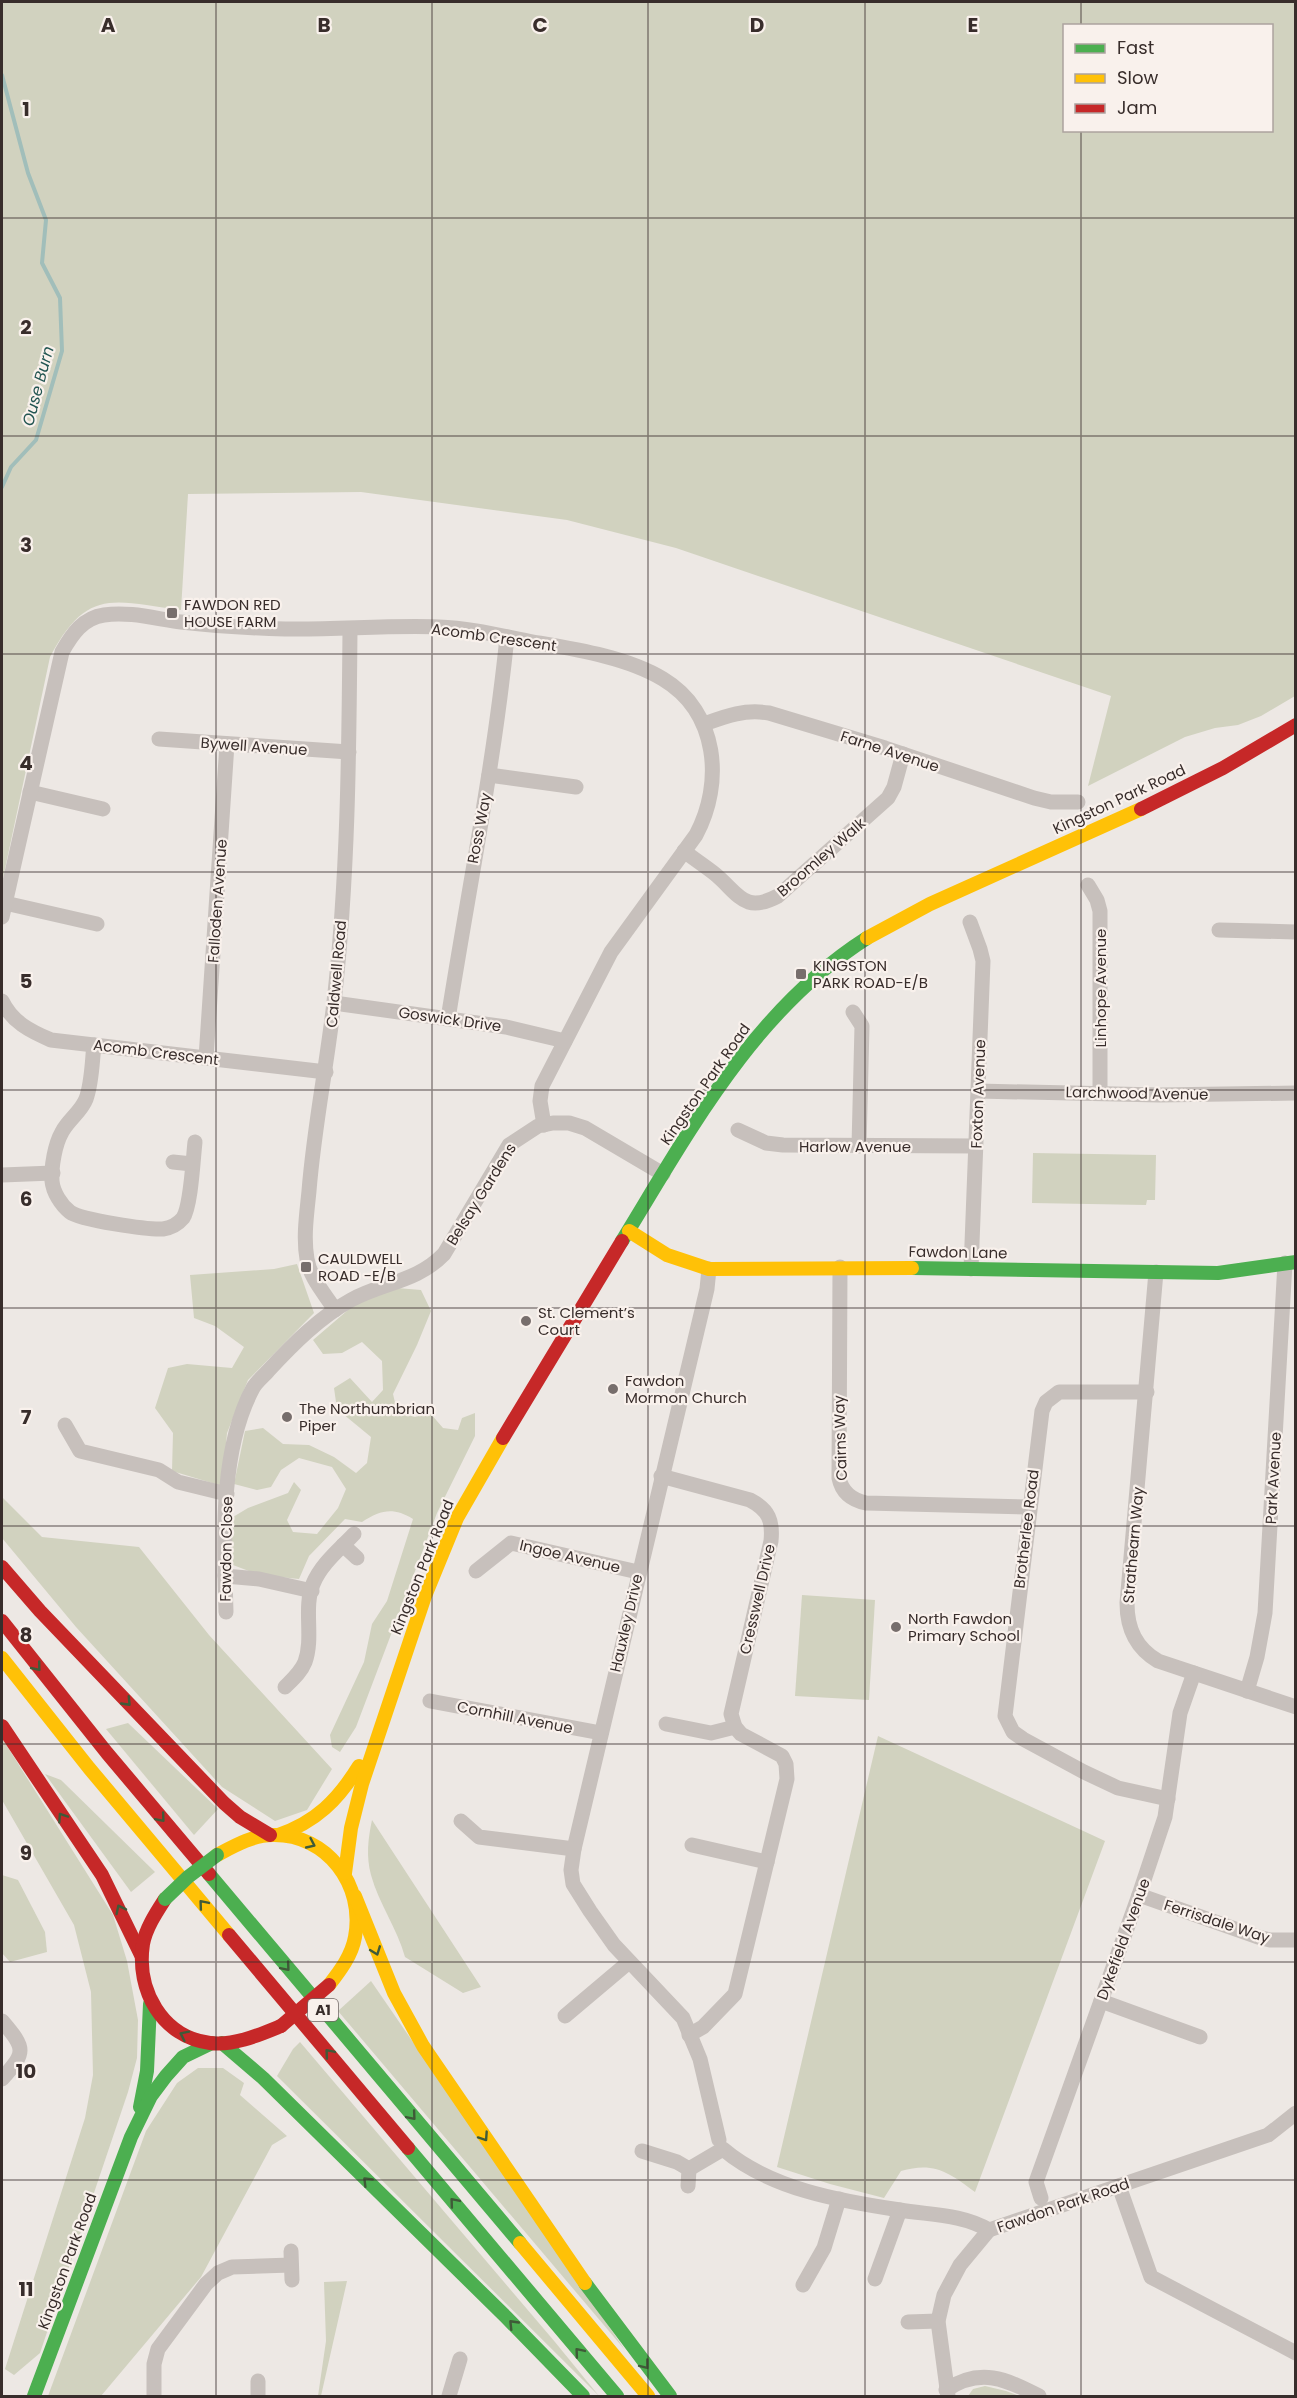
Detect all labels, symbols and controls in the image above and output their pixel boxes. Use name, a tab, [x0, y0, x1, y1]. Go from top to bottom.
text: A	[101, 11, 116, 39]
text: B	[317, 11, 331, 39]
text: C	[532, 11, 548, 39]
text: D	[750, 11, 764, 39]
text: E	[968, 11, 978, 39]
legend	[1063, 24, 1273, 132]
text: Fast	[1117, 35, 1154, 60]
text: Slow	[1117, 65, 1159, 90]
text: 1	[22, 95, 30, 123]
text: Jam	[1117, 95, 1157, 120]
text: 2	[20, 313, 32, 341]
water label: Ouse Burn	[16, 343, 60, 429]
text: 3	[20, 531, 32, 559]
place label: FAWDON RED HOUSE FARM	[184, 594, 281, 632]
marker: FAWDON RED HOUSE FARM	[165, 606, 179, 620]
street label: Acomb Crescent	[430, 618, 558, 656]
street label: Farne Avenue	[838, 725, 942, 777]
street label: Bywell Avenue	[200, 732, 308, 760]
text: 4	[19, 749, 33, 777]
street label: Kingston Park Road	[1049, 759, 1189, 839]
street label: Ross Way	[462, 790, 496, 865]
street label: Broomley Walk	[772, 812, 870, 901]
street label: Falloden Avenue	[202, 838, 232, 964]
street label: Caldwell Road	[321, 920, 351, 1028]
street label: Linhope Avenue	[1090, 929, 1111, 1047]
place label: KINGSTON PARK ROAD-E/B	[813, 955, 928, 993]
text: 5	[20, 967, 33, 995]
marker: KINGSTON PARK ROAD-E/B	[794, 967, 808, 981]
street label: Goswick Drive	[397, 1001, 503, 1037]
street label: Kingston Park Road	[655, 1019, 755, 1149]
street label: Acomb Crescent	[92, 1034, 220, 1070]
street label: Foxton Avenue	[966, 1039, 990, 1149]
street label: Larchwood Avenue	[1065, 1081, 1209, 1105]
street label: Harlow Avenue	[799, 1136, 911, 1157]
street label: Belsay Gardens	[441, 1139, 521, 1249]
text: 6	[20, 1185, 32, 1213]
street label: Fawdon Lane	[908, 1241, 1008, 1263]
place label: CAULDWELL ROAD -E/B	[318, 1248, 403, 1286]
marker: CAULDWELL ROAD -E/B	[299, 1260, 313, 1274]
place label: St. Clement’s Court	[538, 1302, 635, 1340]
marker: St. Clement’s Court	[519, 1314, 533, 1328]
place label: Fawdon Mormon Church	[625, 1370, 747, 1408]
marker: Fawdon Mormon Church	[606, 1382, 620, 1396]
street label: Cairns Way	[828, 1394, 852, 1481]
place label: The Northumbrian Piper	[299, 1398, 435, 1436]
text: 7	[21, 1403, 32, 1431]
marker: The Northumbrian Piper	[280, 1410, 294, 1424]
street label: Park Avenue	[1260, 1431, 1286, 1525]
street label: Brotherlee Road	[1008, 1468, 1044, 1590]
street label: Strathearn Way	[1117, 1485, 1149, 1604]
street label: Fawdon Close	[215, 1496, 237, 1602]
street label: Kingston Park Road	[385, 1496, 459, 1638]
street label: Ingoe Avenue	[518, 1534, 622, 1578]
street label: Cresswell Drive	[734, 1542, 780, 1656]
street label: Hauxley Drive	[604, 1572, 648, 1674]
place label: North Fawdon Primary School	[908, 1608, 1020, 1646]
marker: North Fawdon Primary School	[889, 1620, 903, 1634]
text: 8	[20, 1621, 32, 1649]
one-way arrow	[30, 1660, 41, 1671]
one-way arrow	[119, 1694, 130, 1705]
street label: Cornhill Avenue	[455, 1695, 575, 1739]
one-way arrow	[154, 1811, 165, 1822]
one-way arrow	[58, 1812, 69, 1823]
one-way arrow	[305, 1837, 316, 1849]
text: 9	[20, 1839, 32, 1867]
street label: Dykefield Avenue	[1091, 1875, 1155, 2003]
street label: Ferrisdale Way	[1161, 1894, 1273, 1948]
one-way arrow	[199, 1900, 210, 1911]
one-way arrow	[115, 1905, 127, 1916]
one-way arrow	[369, 1944, 381, 1955]
one-way arrow	[279, 1960, 290, 1971]
road number: A1	[308, 1999, 338, 2021]
one-way arrow	[180, 2031, 191, 2043]
one-way arrow	[325, 2049, 336, 2060]
text: 10	[16, 2057, 36, 2085]
one-way arrow	[405, 2109, 416, 2120]
one-way arrow	[477, 2130, 488, 2141]
street label: Fawdon Park Road	[994, 2173, 1132, 2237]
one-way arrow	[364, 2177, 374, 2188]
street label: Kingston Park Road	[32, 2190, 102, 2332]
one-way arrow	[450, 2198, 461, 2209]
text: 11	[18, 2275, 34, 2303]
one-way arrow	[509, 2321, 520, 2331]
one-way arrow	[576, 2348, 587, 2359]
one-way arrow	[638, 2358, 649, 2369]

